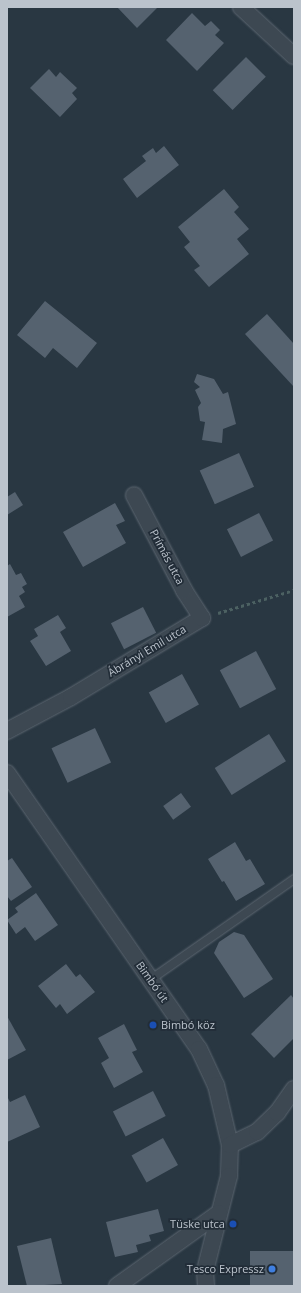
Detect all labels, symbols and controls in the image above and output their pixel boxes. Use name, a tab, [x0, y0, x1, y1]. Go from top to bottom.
street label: Prímás utca	[147, 527, 187, 587]
street label: Ábrányi Emil utca	[105, 622, 189, 680]
street label: Bimbó út	[133, 959, 171, 1005]
place label: Bimbó köz	[161, 1018, 215, 1032]
marker: Bimbó köz	[148, 1020, 158, 1030]
place label: Tüske utca	[170, 1217, 225, 1231]
marker: Tüske utca	[228, 1219, 238, 1229]
place label: Tesco Expressz	[187, 1262, 264, 1276]
marker: Tesco Expressz	[267, 1264, 277, 1274]

